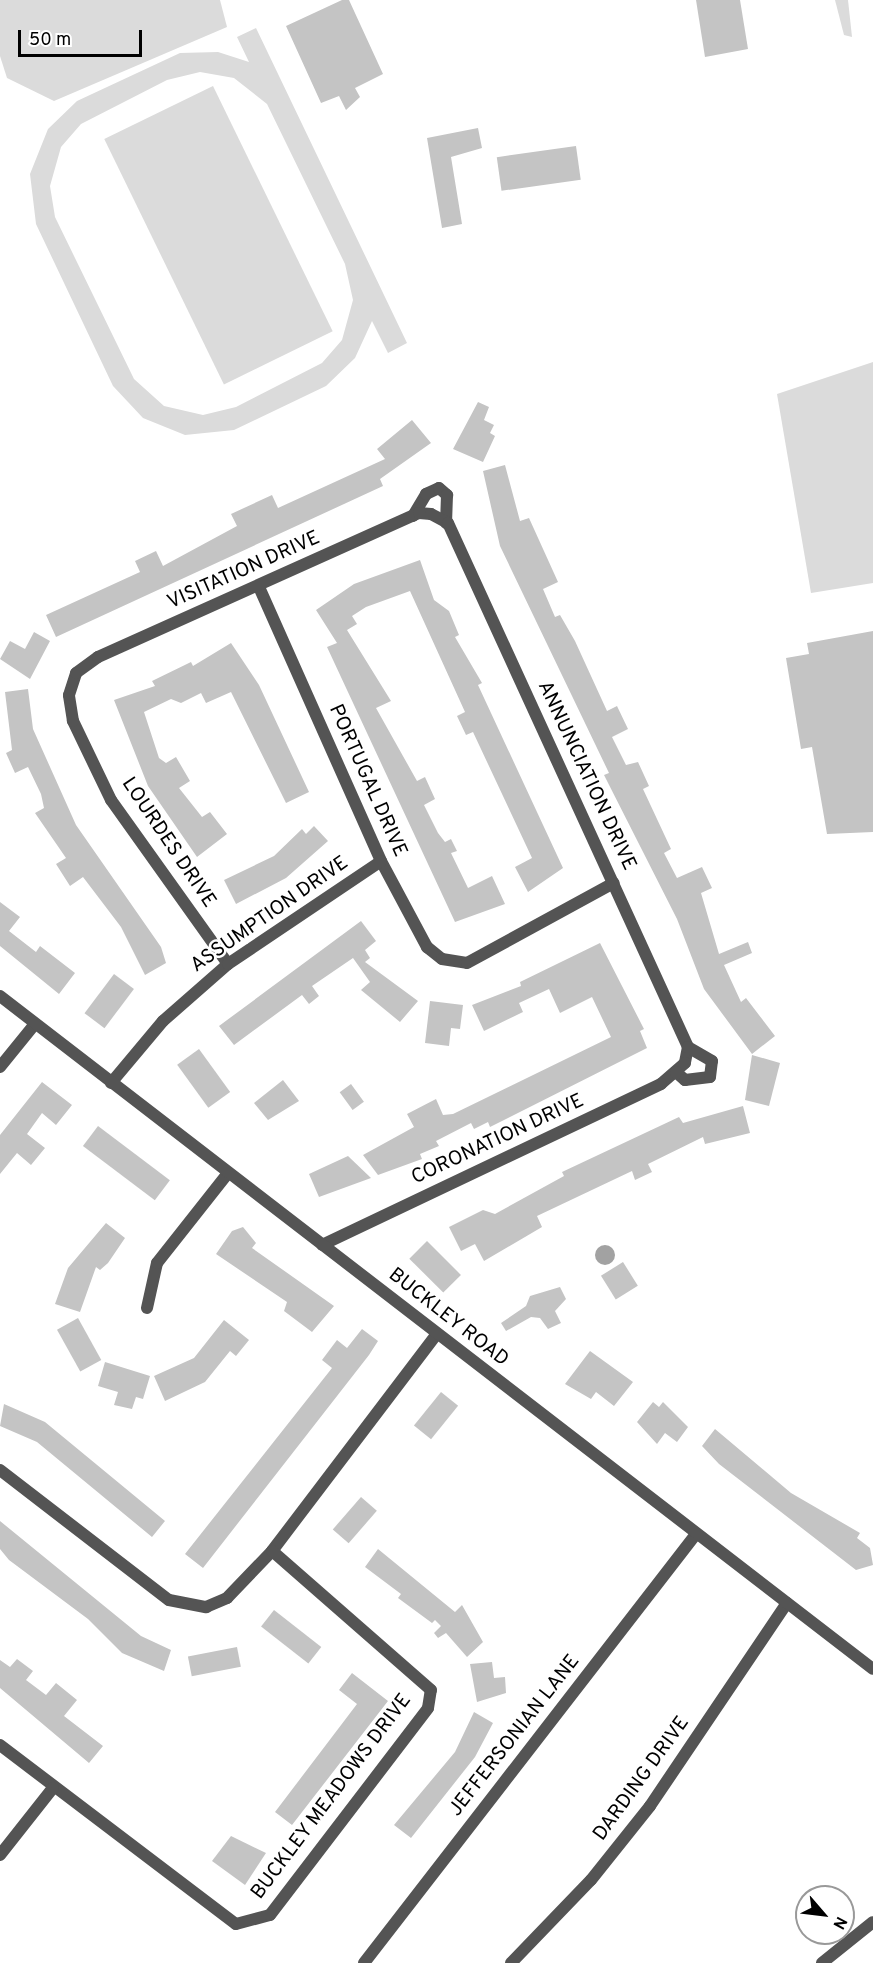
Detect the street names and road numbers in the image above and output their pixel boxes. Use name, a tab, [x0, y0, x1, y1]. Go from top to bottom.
street label: VISITATION DRIVE	[164, 527, 324, 615]
street label: ANNUNCIATION DRIVE	[532, 677, 640, 875]
street label: PORTUGAL DRIVE	[322, 701, 412, 861]
street label: LOURDES DRIVE	[116, 773, 220, 913]
street label: ASSUMPTION DRIVE	[187, 852, 353, 978]
street label: CORONATION DRIVE	[408, 1089, 588, 1191]
street label: BUCKLEY ROAD	[383, 1263, 513, 1373]
street label: JEFFERSONIAN LANE	[444, 1650, 586, 1822]
street label: BUCKLEY MEADOWS DRIVE	[247, 1689, 417, 1905]
street label: DARDING DRIVE	[589, 1712, 695, 1846]

